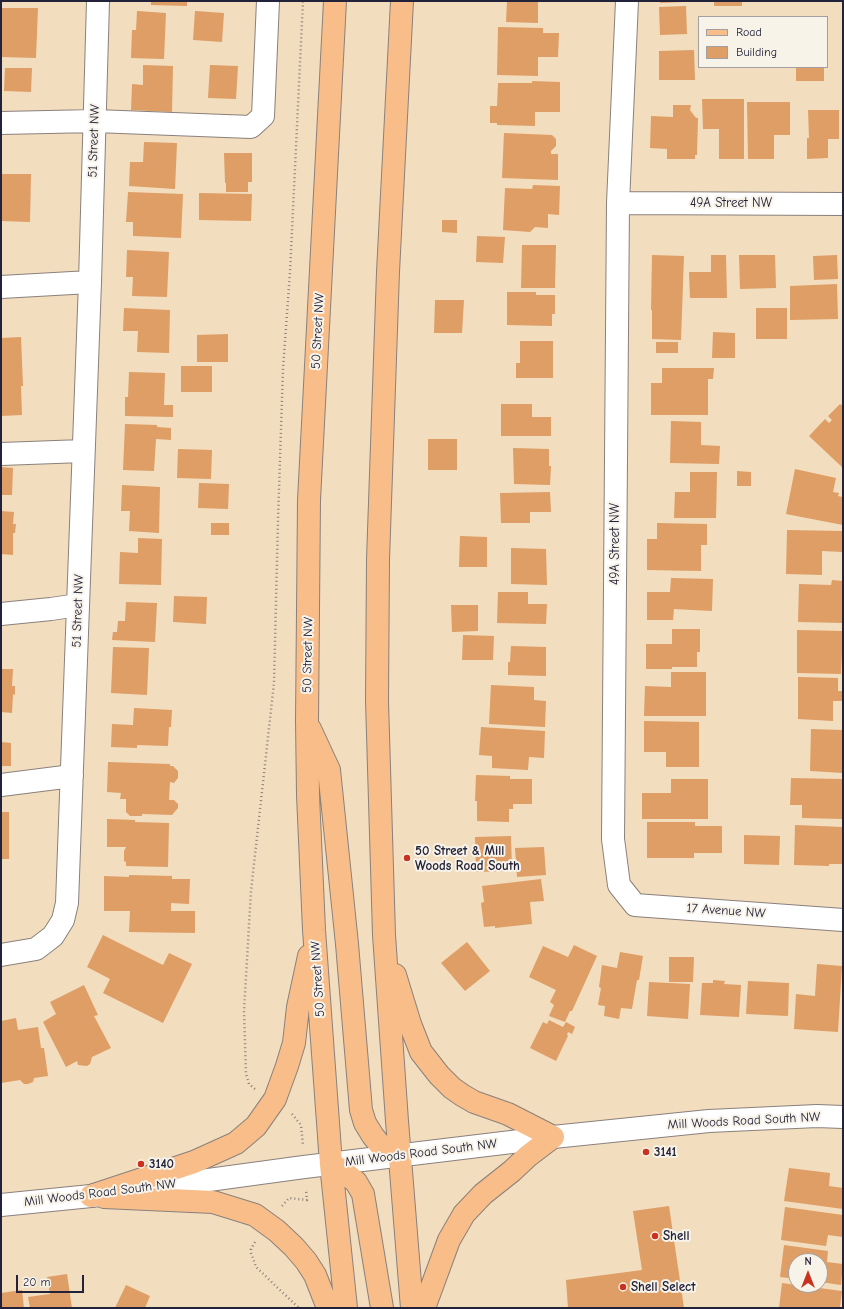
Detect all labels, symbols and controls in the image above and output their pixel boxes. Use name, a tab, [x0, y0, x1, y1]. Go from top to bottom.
legend	[698, 16, 828, 68]
text: Road	[736, 25, 762, 39]
text: Building	[736, 45, 777, 59]
street label: 51 Street NW	[85, 104, 103, 178]
street label: 49A Street NW	[690, 195, 772, 211]
street label: 50 Street NW	[308, 293, 328, 369]
street label: 49A Street NW	[607, 503, 623, 585]
street label: 51 Street NW	[69, 574, 87, 648]
street label: 50 Street NW	[300, 617, 316, 693]
place label: 50 Street & Mill Woods Road South	[415, 843, 520, 874]
marker: 50 Street & Mill Woods Road South	[402, 853, 412, 863]
street label: 17 Avenue NW	[686, 900, 766, 922]
street label: 50 Street NW	[308, 941, 328, 1017]
street label: Mill Woods Road South NW	[667, 1109, 821, 1133]
street label: Mill Woods Road South NW	[344, 1136, 498, 1170]
place label: 3141	[654, 1144, 677, 1160]
marker: 3141	[641, 1147, 651, 1157]
place label: 3140	[149, 1156, 174, 1172]
marker: 3140	[136, 1159, 146, 1169]
street label: Mill Woods Road South NW	[23, 1176, 177, 1210]
place label: Shell	[663, 1228, 689, 1244]
marker: Shell	[650, 1231, 660, 1241]
north arrow	[788, 1253, 828, 1293]
text: N	[804, 1255, 812, 1268]
scale bar	[18, 1267, 86, 1293]
text: 20 m	[23, 1275, 51, 1289]
place label: Shell Select	[631, 1279, 695, 1295]
marker: Shell Select	[618, 1282, 628, 1292]

